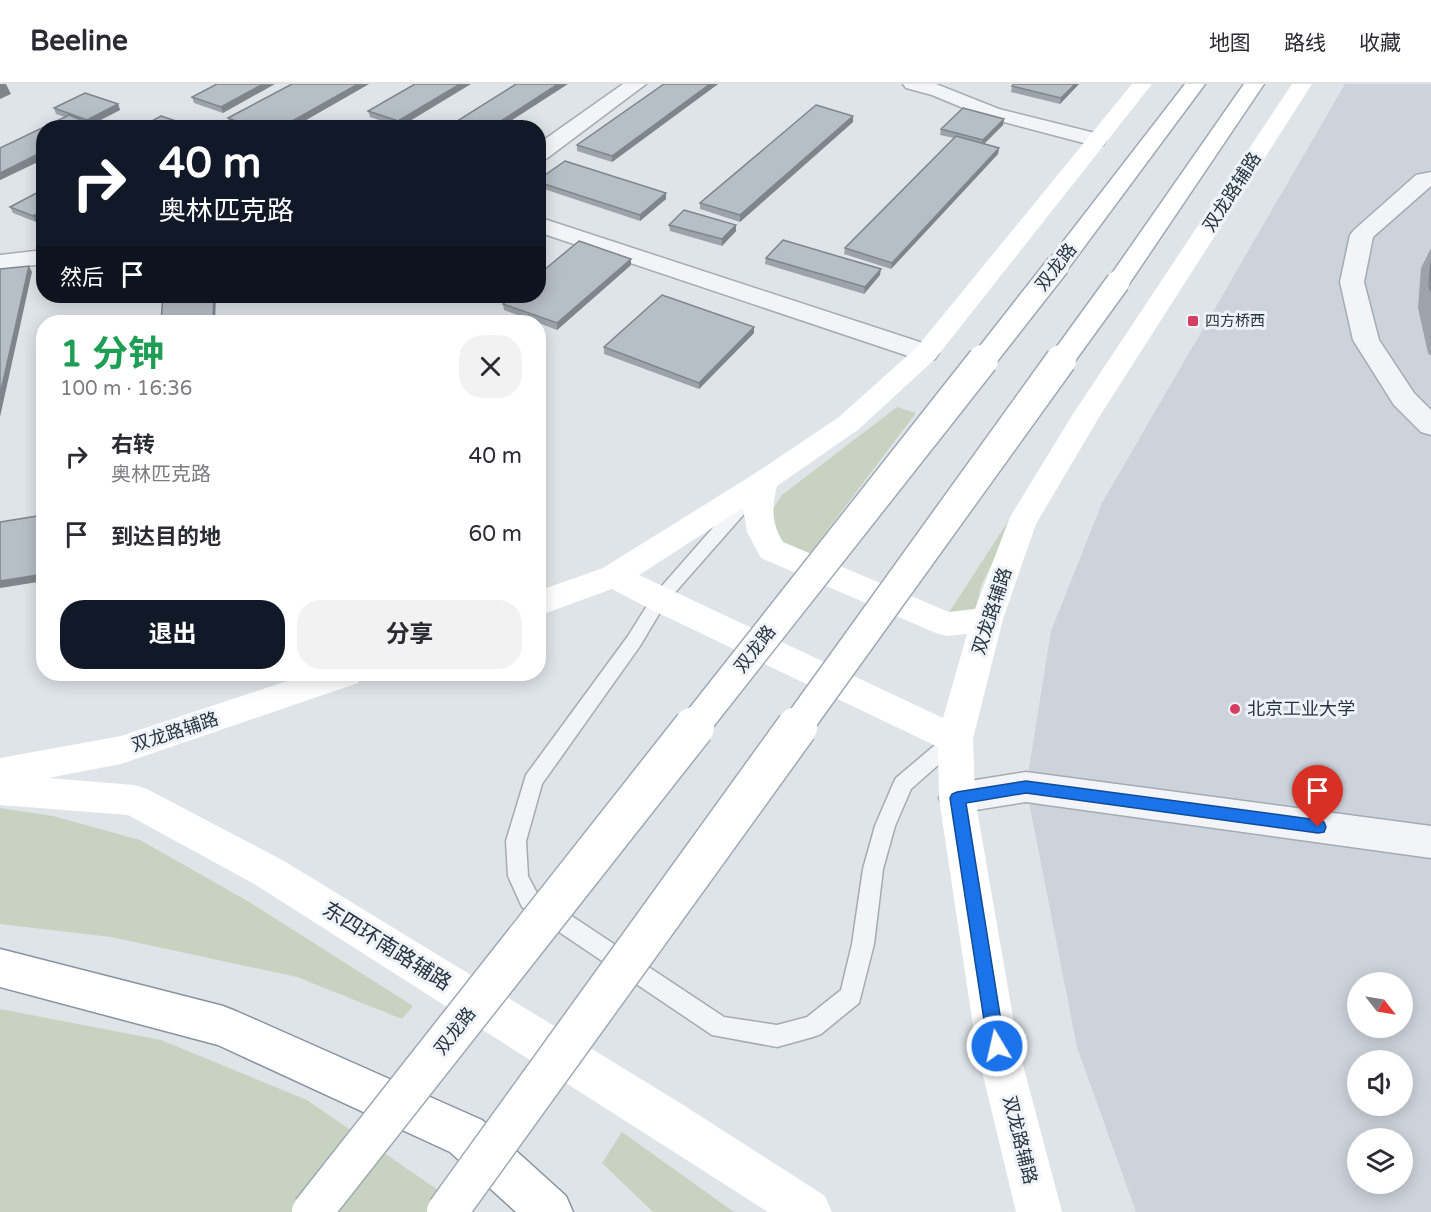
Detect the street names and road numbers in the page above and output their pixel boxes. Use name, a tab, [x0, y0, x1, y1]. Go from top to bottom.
street label: 双龙路辅路	[1198, 148, 1266, 236]
street label: 双龙路	[1031, 239, 1081, 295]
street label: 双龙路辅路	[968, 565, 1016, 657]
street label: 双龙路	[730, 621, 780, 677]
street label: 双龙路辅路	[129, 708, 221, 756]
street label: 东四环南路辅路	[318, 897, 456, 996]
street label: 双龙路	[430, 1003, 480, 1059]
street label: 双龙路辅路	[998, 1094, 1042, 1186]

